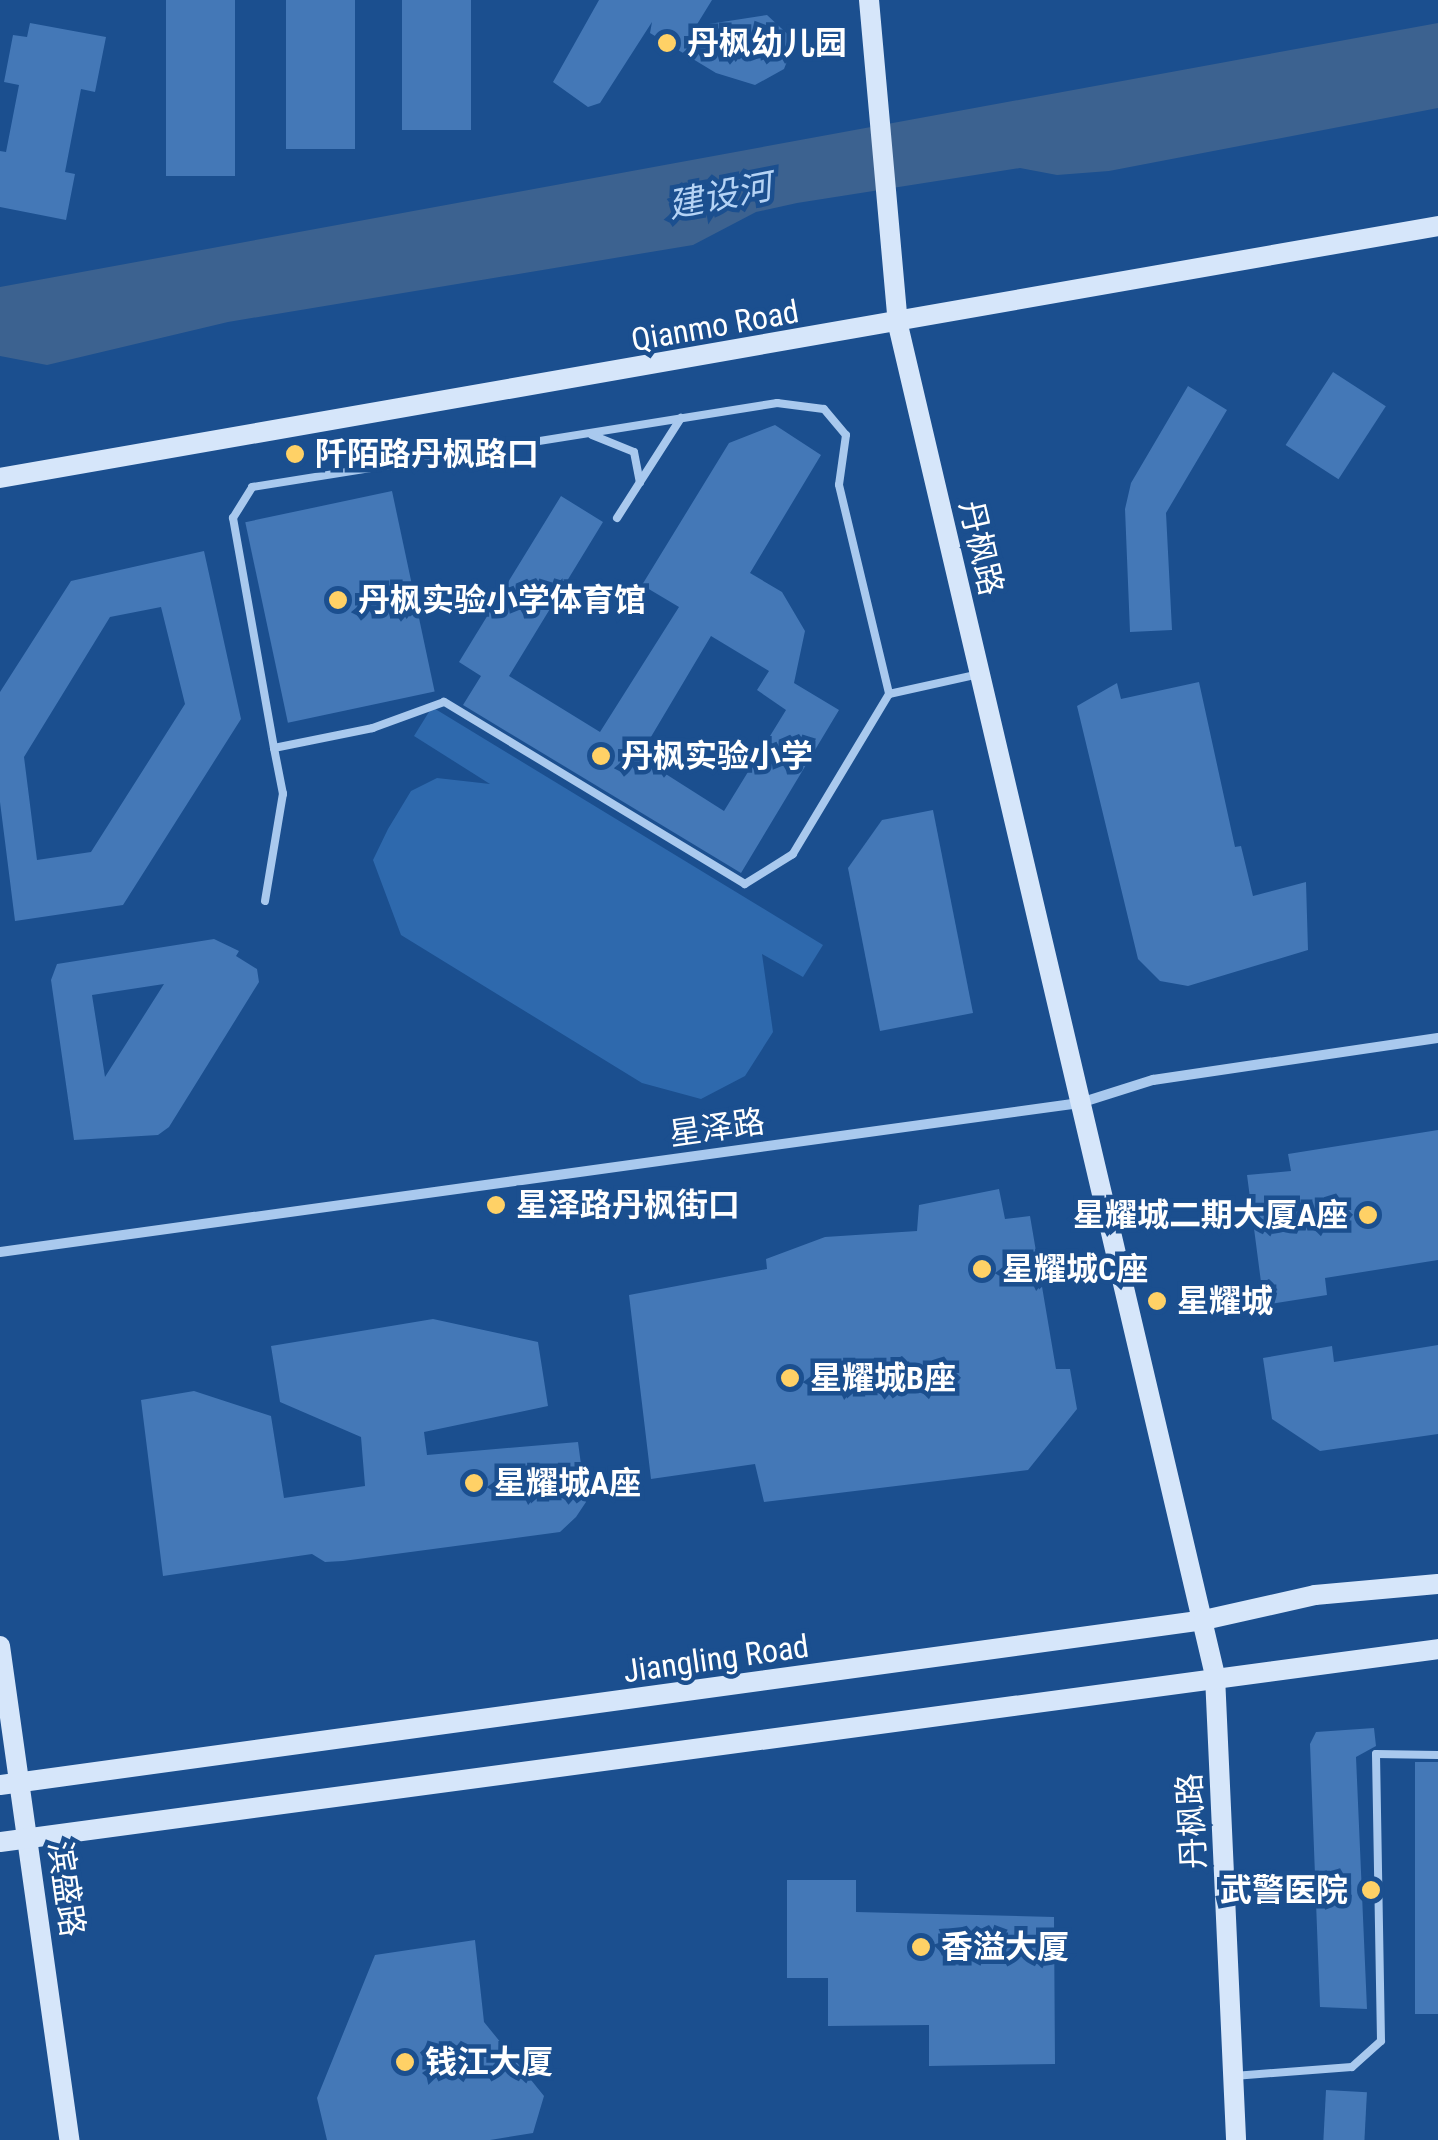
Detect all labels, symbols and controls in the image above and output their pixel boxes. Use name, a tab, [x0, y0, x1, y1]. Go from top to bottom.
place label: 丹枫幼儿园	[687, 24, 847, 62]
marker: 丹枫幼儿园	[656, 32, 678, 54]
water label: 建设河	[664, 166, 776, 228]
street label: Qianmo Road	[628, 292, 802, 360]
place label: 阡陌路丹枫路口	[315, 435, 539, 473]
marker: 阡陌路丹枫路口	[284, 443, 306, 465]
street label: 丹枫路	[951, 497, 1011, 599]
place label: 丹枫实验小学体育馆	[358, 581, 646, 619]
marker: 丹枫实验小学体育馆	[327, 589, 349, 611]
place label: 丹枫实验小学	[621, 737, 813, 775]
marker: 丹枫实验小学	[590, 745, 612, 767]
street label: 星泽路	[667, 1102, 767, 1154]
place label: 星泽路丹枫街口	[516, 1186, 740, 1224]
marker: 星泽路丹枫街口	[485, 1194, 507, 1216]
place label: 星耀城二期大厦A座	[1073, 1196, 1348, 1234]
marker: 星耀城二期大厦A座	[1357, 1204, 1379, 1226]
place label: 星耀城C座	[1002, 1250, 1148, 1288]
marker: 星耀城C座	[971, 1258, 993, 1280]
place label: 星耀城	[1177, 1282, 1273, 1320]
marker: 星耀城	[1146, 1290, 1168, 1312]
place label: 星耀城B座	[810, 1359, 956, 1397]
marker: 星耀城B座	[779, 1367, 801, 1389]
place label: 星耀城A座	[494, 1464, 641, 1502]
marker: 星耀城A座	[463, 1472, 485, 1494]
street label: Jiangling Road	[621, 1627, 811, 1691]
street label: 丹枫路	[1170, 1772, 1214, 1870]
street label: 滨盛路	[40, 1839, 92, 1939]
place label: 武警医院	[1220, 1871, 1348, 1909]
marker: 武警医院	[1358, 1877, 1384, 1903]
place label: 香溢大厦	[941, 1928, 1069, 1966]
marker: 香溢大厦	[910, 1936, 932, 1958]
place label: 钱江大厦	[425, 2043, 553, 2081]
marker: 钱江大厦	[394, 2051, 416, 2073]

